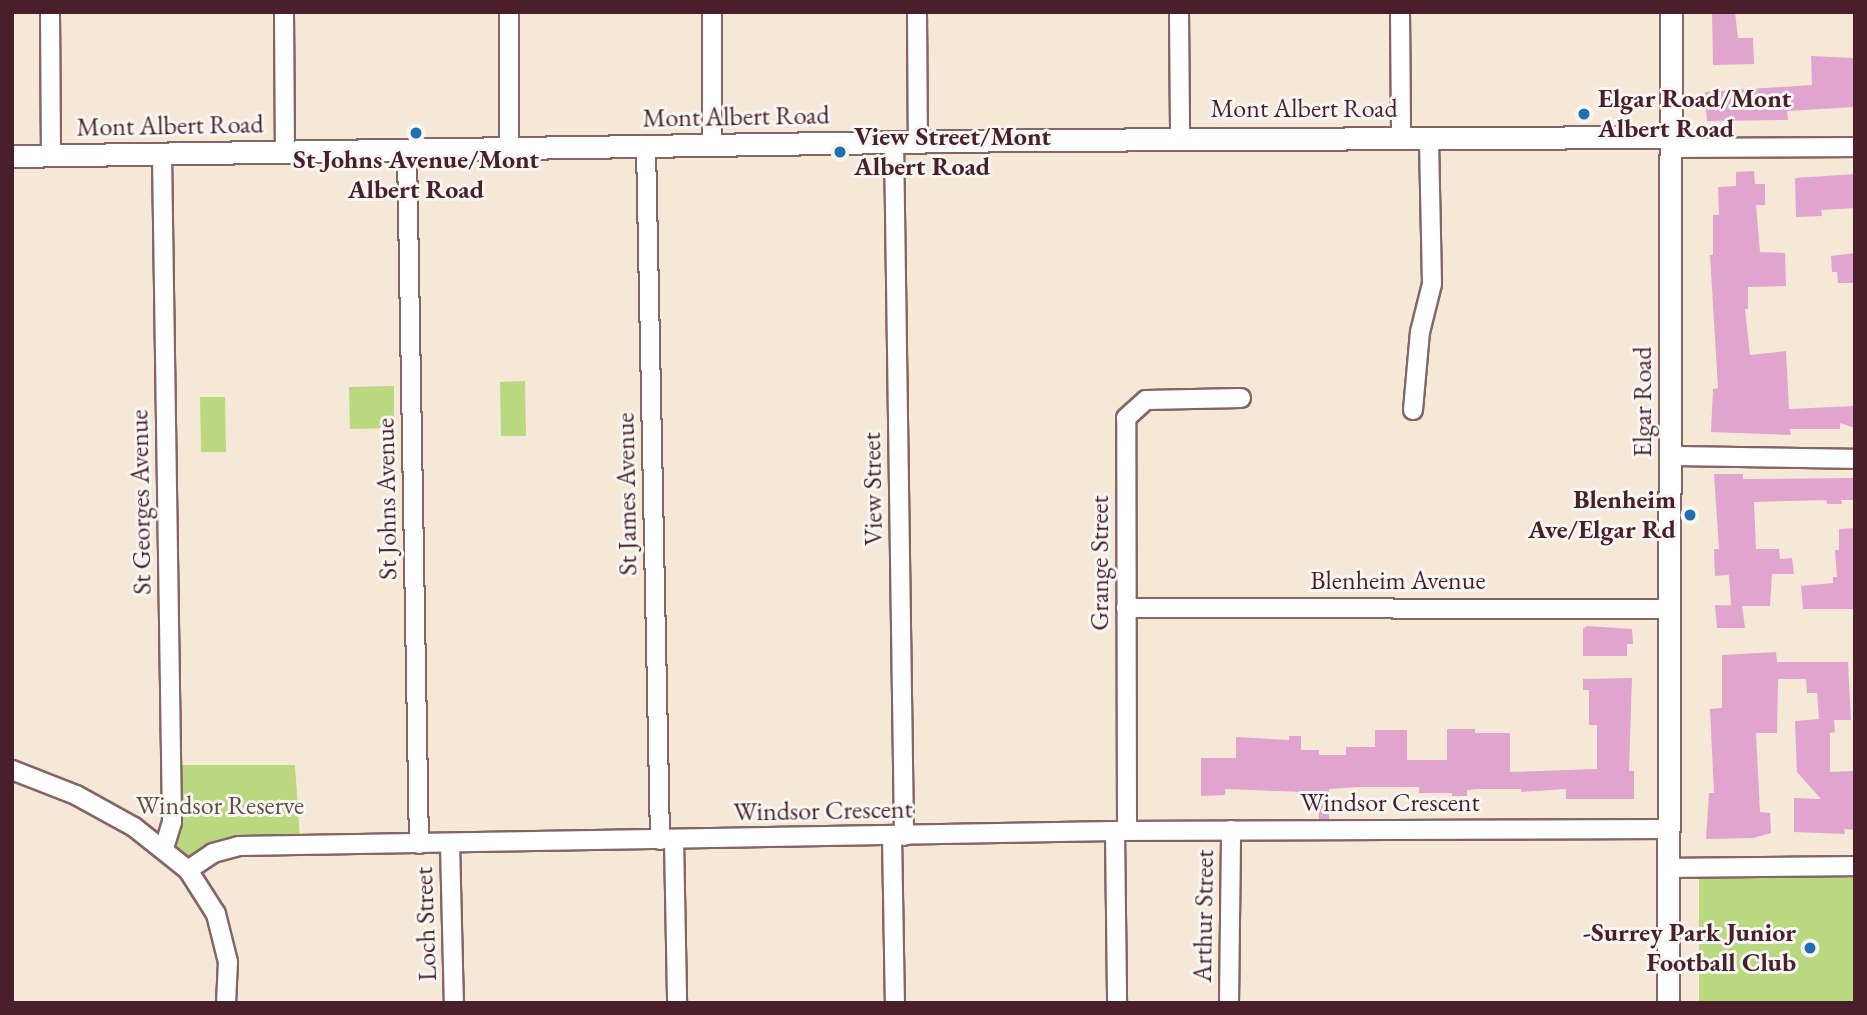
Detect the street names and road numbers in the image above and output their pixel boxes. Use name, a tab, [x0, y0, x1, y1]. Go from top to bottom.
street label: Mont Albert Road	[1210, 93, 1398, 125]
street label: Mont Albert Road	[642, 100, 830, 134]
street label: Mont Albert Road	[76, 109, 264, 143]
street label: Elgar Road	[1627, 347, 1659, 457]
street label: St Georges Avenue	[124, 409, 158, 595]
street label: St James Avenue	[610, 412, 644, 576]
street label: St Johns Avenue	[370, 418, 404, 580]
street label: View Street	[856, 432, 890, 546]
street label: Grange Street	[1084, 495, 1116, 631]
street label: Blenheim Avenue	[1310, 565, 1486, 597]
street label: Windsor Crescent	[1300, 787, 1480, 819]
street label: Windsor Crescent	[733, 794, 913, 828]
street label: Arthur Street	[1187, 849, 1221, 983]
street label: Loch Street	[408, 866, 444, 982]

